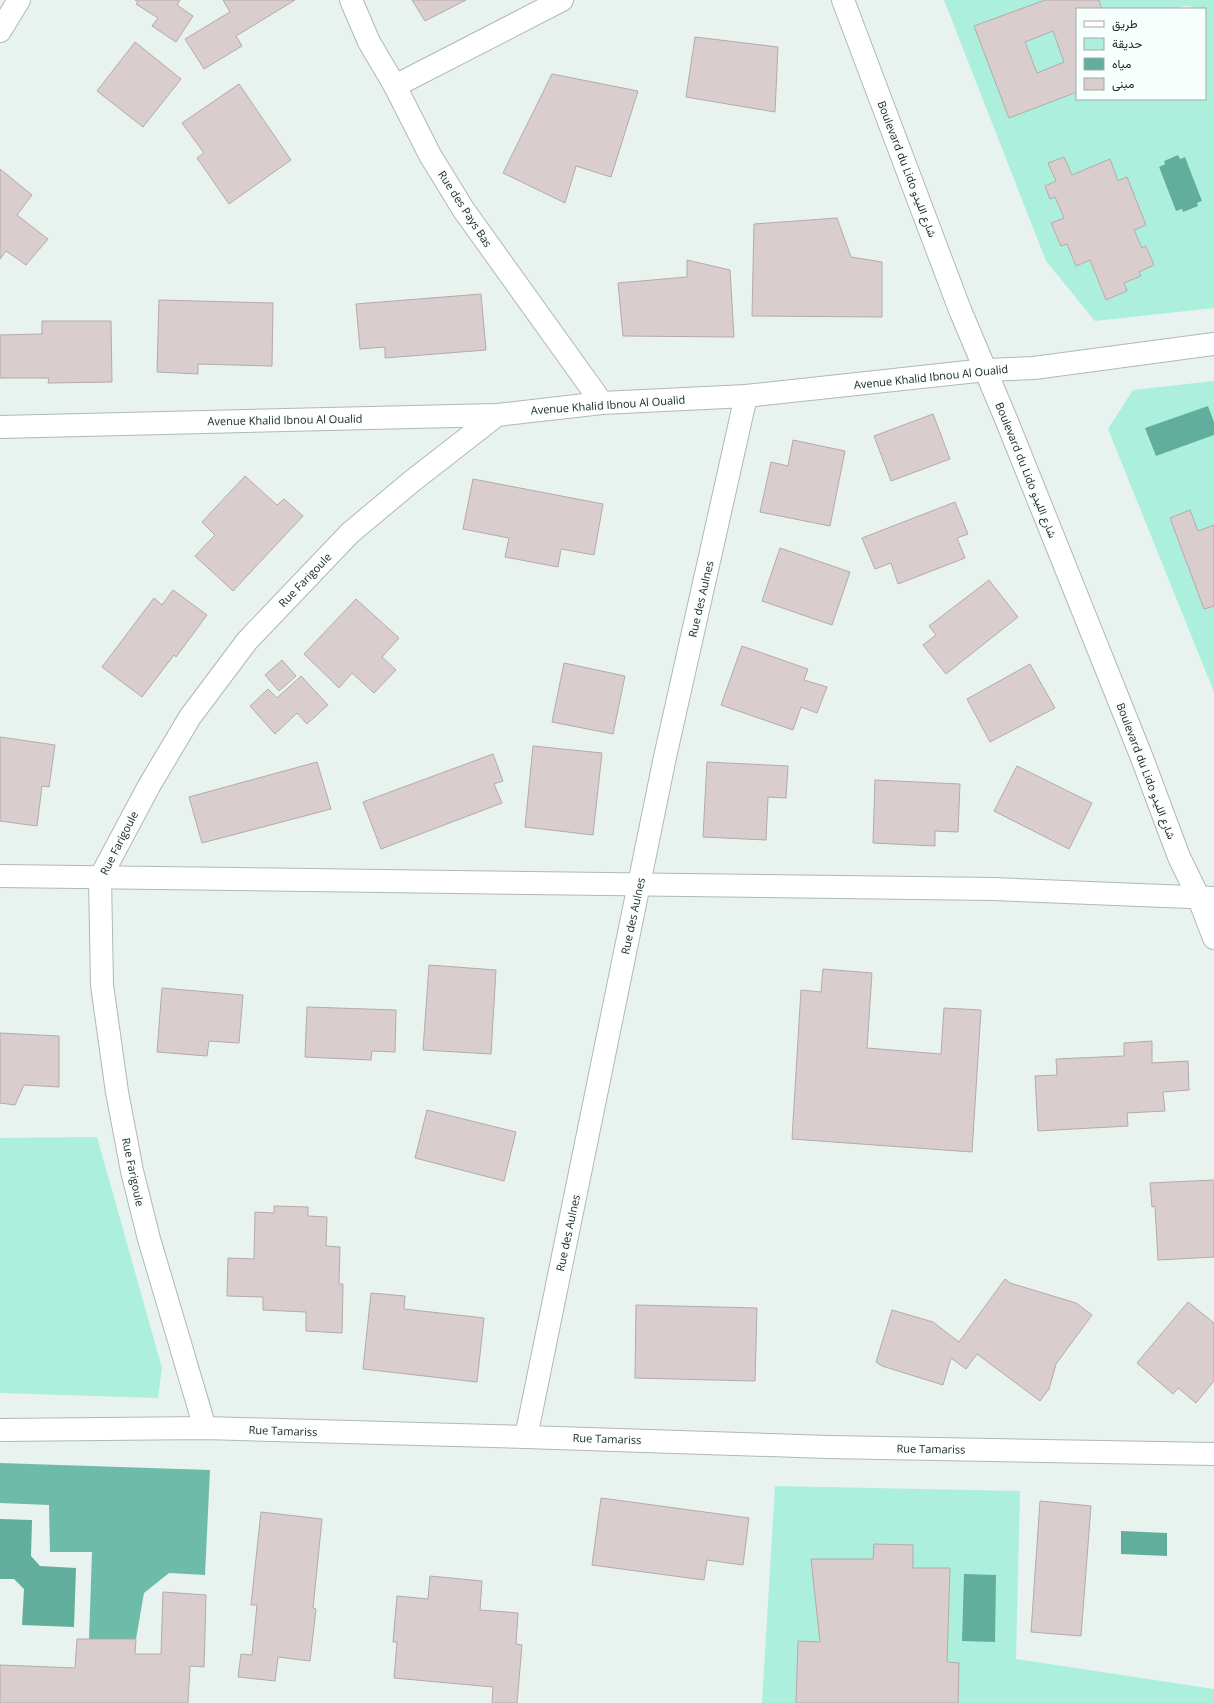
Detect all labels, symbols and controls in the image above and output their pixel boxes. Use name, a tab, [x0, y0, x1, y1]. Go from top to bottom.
legend	[1076, 8, 1206, 100]
text: طريق	[1112, 15, 1138, 32]
text: حديقة	[1112, 35, 1142, 52]
text: مياه	[1112, 55, 1131, 72]
text: مبنى	[1112, 75, 1134, 92]
street label: Boulevard du Lido شارع الليدو	[874, 98, 941, 240]
street label: Rue des Pays Bas	[435, 168, 496, 250]
street label: Avenue Khalid Ibnou Al Oualid	[853, 361, 1009, 392]
street label: Avenue Khalid Ibnou Al Oualid	[530, 392, 686, 417]
street label: Boulevard du Lido شارع الليدو	[991, 400, 1061, 541]
street label: Avenue Khalid Ibnou Al Oualid	[207, 411, 363, 428]
street label: Rue Farigoule	[275, 549, 334, 610]
street label: Rue des Aulnes	[684, 559, 717, 639]
street label: Boulevard du Lido شارع الليدو	[1113, 700, 1180, 842]
street label: Rue Farigoule	[96, 808, 141, 877]
street label: Rue des Aulnes	[617, 876, 648, 956]
street label: Rue Farigoule	[119, 1136, 148, 1208]
street label: Rue des Aulnes	[552, 1193, 583, 1273]
street label: Rue Tamariss	[248, 1422, 318, 1439]
street label: Rue Tamariss	[572, 1430, 642, 1447]
street label: Rue Tamariss	[896, 1440, 966, 1457]

